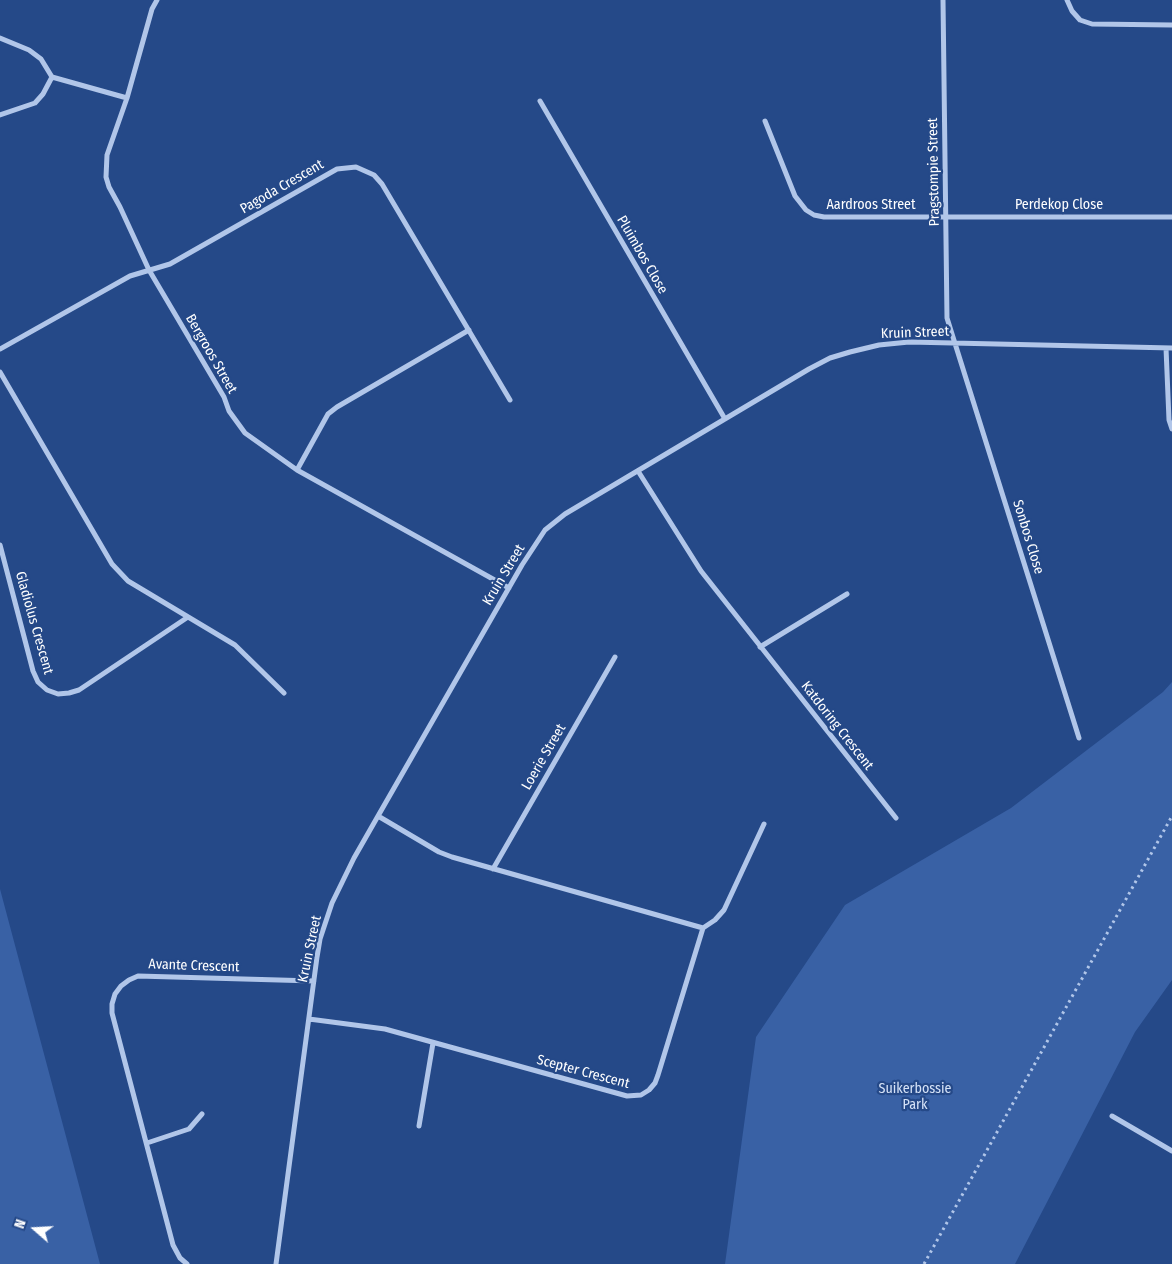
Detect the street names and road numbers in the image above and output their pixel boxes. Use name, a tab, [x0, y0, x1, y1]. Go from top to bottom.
street label: Pragstompie Street	[925, 117, 943, 227]
street label: Pagoda Crescent	[237, 156, 327, 218]
street label: Aardroos Street	[826, 197, 916, 213]
street label: Perdekop Close	[1015, 197, 1103, 213]
street label: Pluimbos Close	[613, 213, 671, 297]
street label: Bergroos Street	[182, 311, 240, 397]
street label: Kruin Street	[881, 323, 949, 343]
street label: Sonbos Close	[1009, 498, 1047, 576]
street label: Kruin Street	[479, 541, 529, 609]
street label: Gladiolus Crescent	[11, 570, 57, 676]
street label: Katdoring Crescent	[797, 678, 877, 774]
street label: Loerie Street	[518, 721, 570, 793]
street label: Kruin Street	[295, 914, 325, 984]
street label: Avante Crescent	[148, 956, 240, 976]
street label: Scepter Crescent	[535, 1052, 631, 1092]

